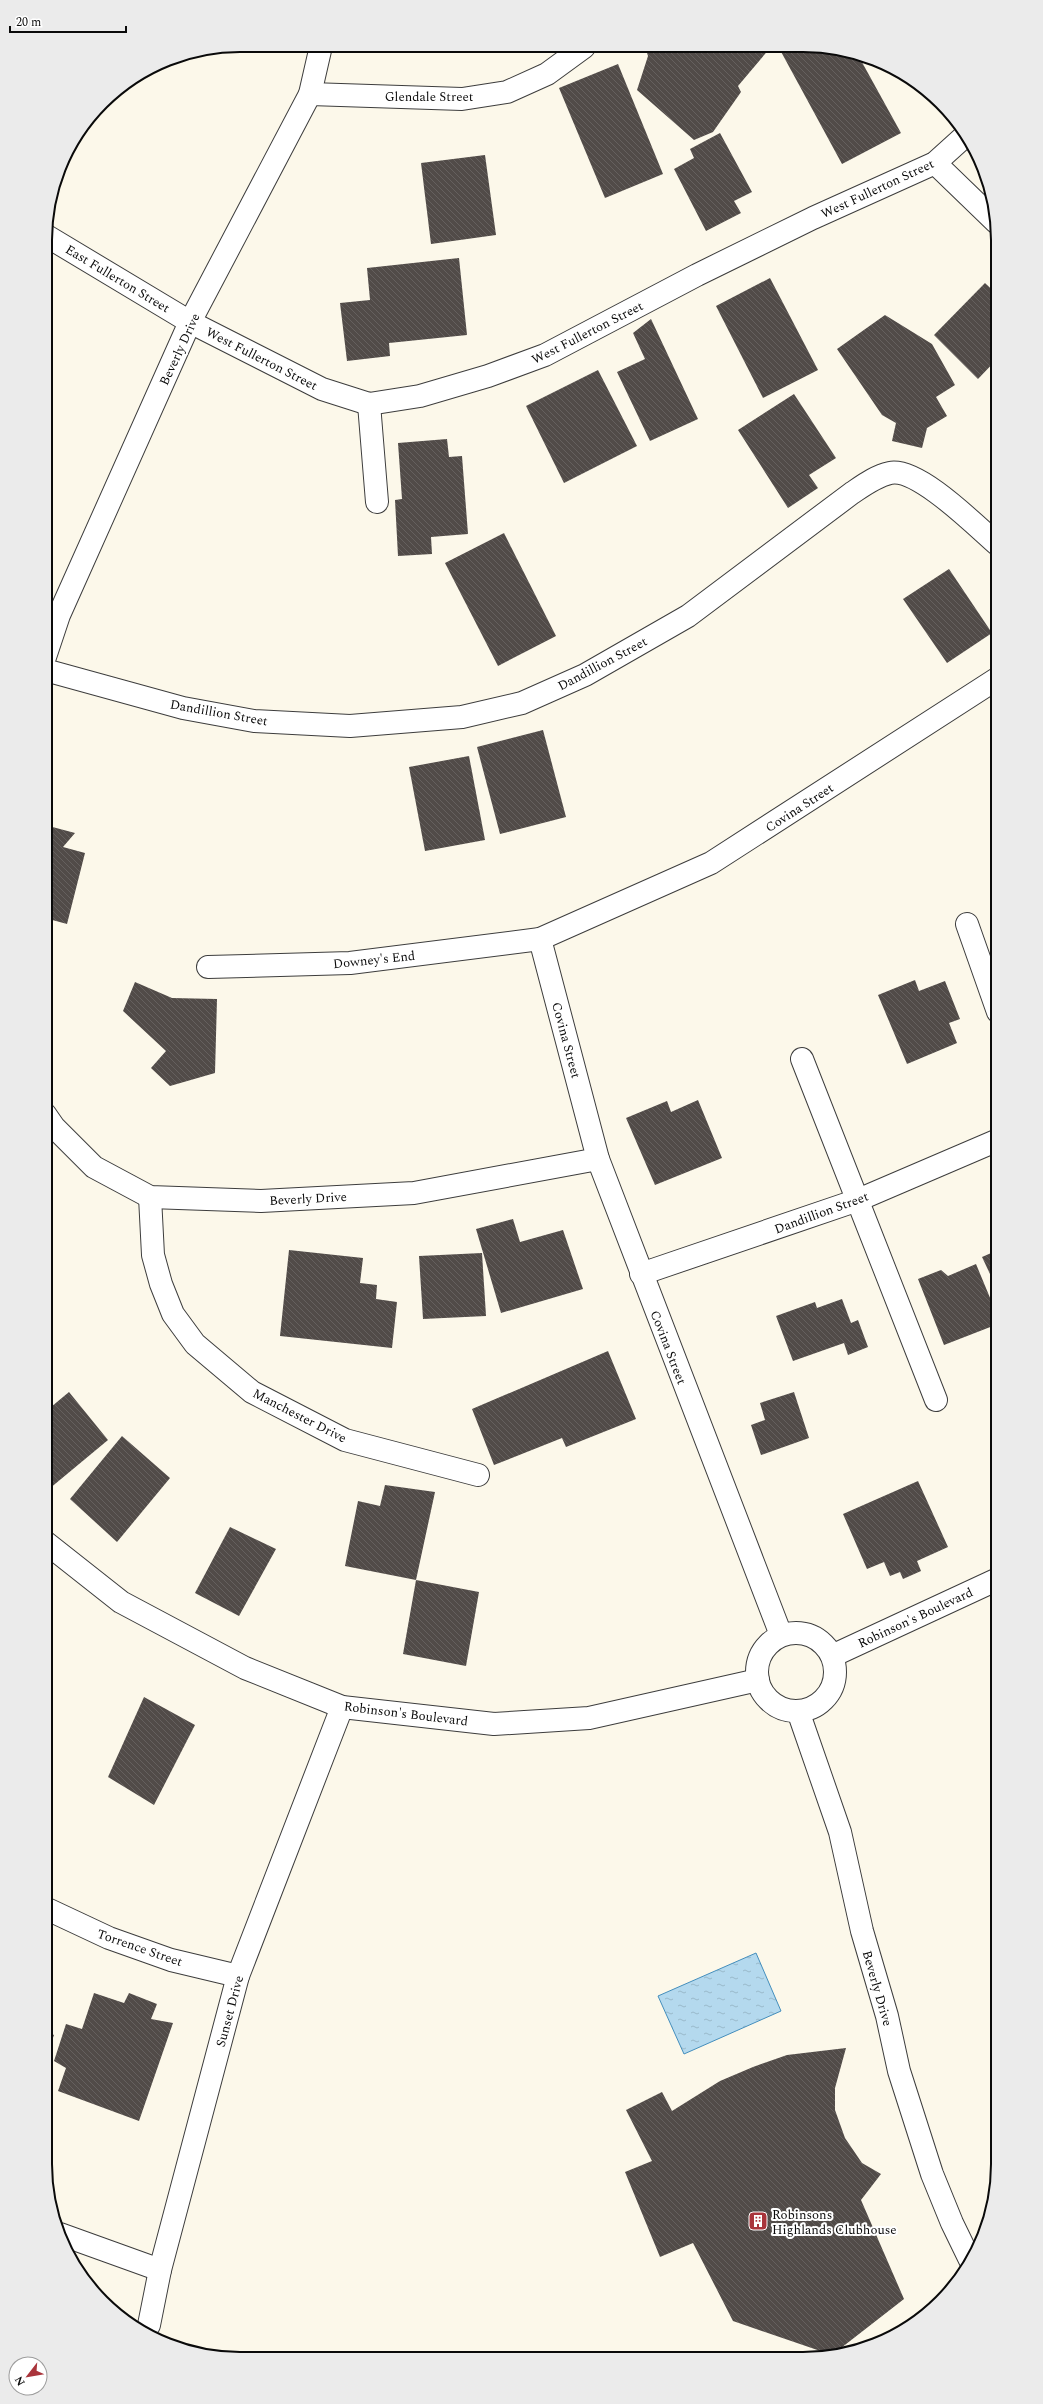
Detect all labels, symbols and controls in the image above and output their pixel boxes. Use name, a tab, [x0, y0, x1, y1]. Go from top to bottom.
scale bar	[10, 8, 126, 34]
text: 20 m	[16, 13, 41, 32]
street label: Glendale Street	[385, 87, 474, 107]
street label: West Fullerton Street	[817, 154, 938, 224]
street label: East Fullerton Street	[61, 240, 174, 318]
street label: West Fullerton Street	[528, 296, 647, 370]
street label: Beverly Drive	[154, 310, 205, 389]
street label: West Fullerton Street	[202, 322, 321, 396]
street label: Dandillion Street	[554, 632, 651, 696]
street label: Dandillion Street	[168, 695, 270, 731]
street label: Covina Street	[761, 778, 838, 837]
street label: Downey's End	[332, 946, 416, 974]
street label: Covina Street	[546, 1000, 586, 1081]
street label: Dandillion Street	[771, 1186, 872, 1239]
street label: Beverly Drive	[269, 1187, 347, 1211]
street label: Covina Street	[645, 1307, 692, 1388]
street label: Manchester Drive	[249, 1384, 350, 1448]
street label: Robinson's Boulevard	[855, 1582, 976, 1653]
street label: Robinson's Boulevard	[343, 1696, 469, 1732]
street label: Torrence Street	[94, 1924, 185, 1972]
street label: Beverly Drive	[857, 1948, 897, 2028]
street label: Sunset Drive	[211, 1973, 249, 2049]
place label: Robinsons Highlands Clubhouse	[772, 2205, 897, 2240]
building icon: Robinsons Highlands Clubhouse	[747, 2210, 769, 2232]
north arrow	[8, 2356, 48, 2396]
text: N	[10, 2373, 29, 2389]

